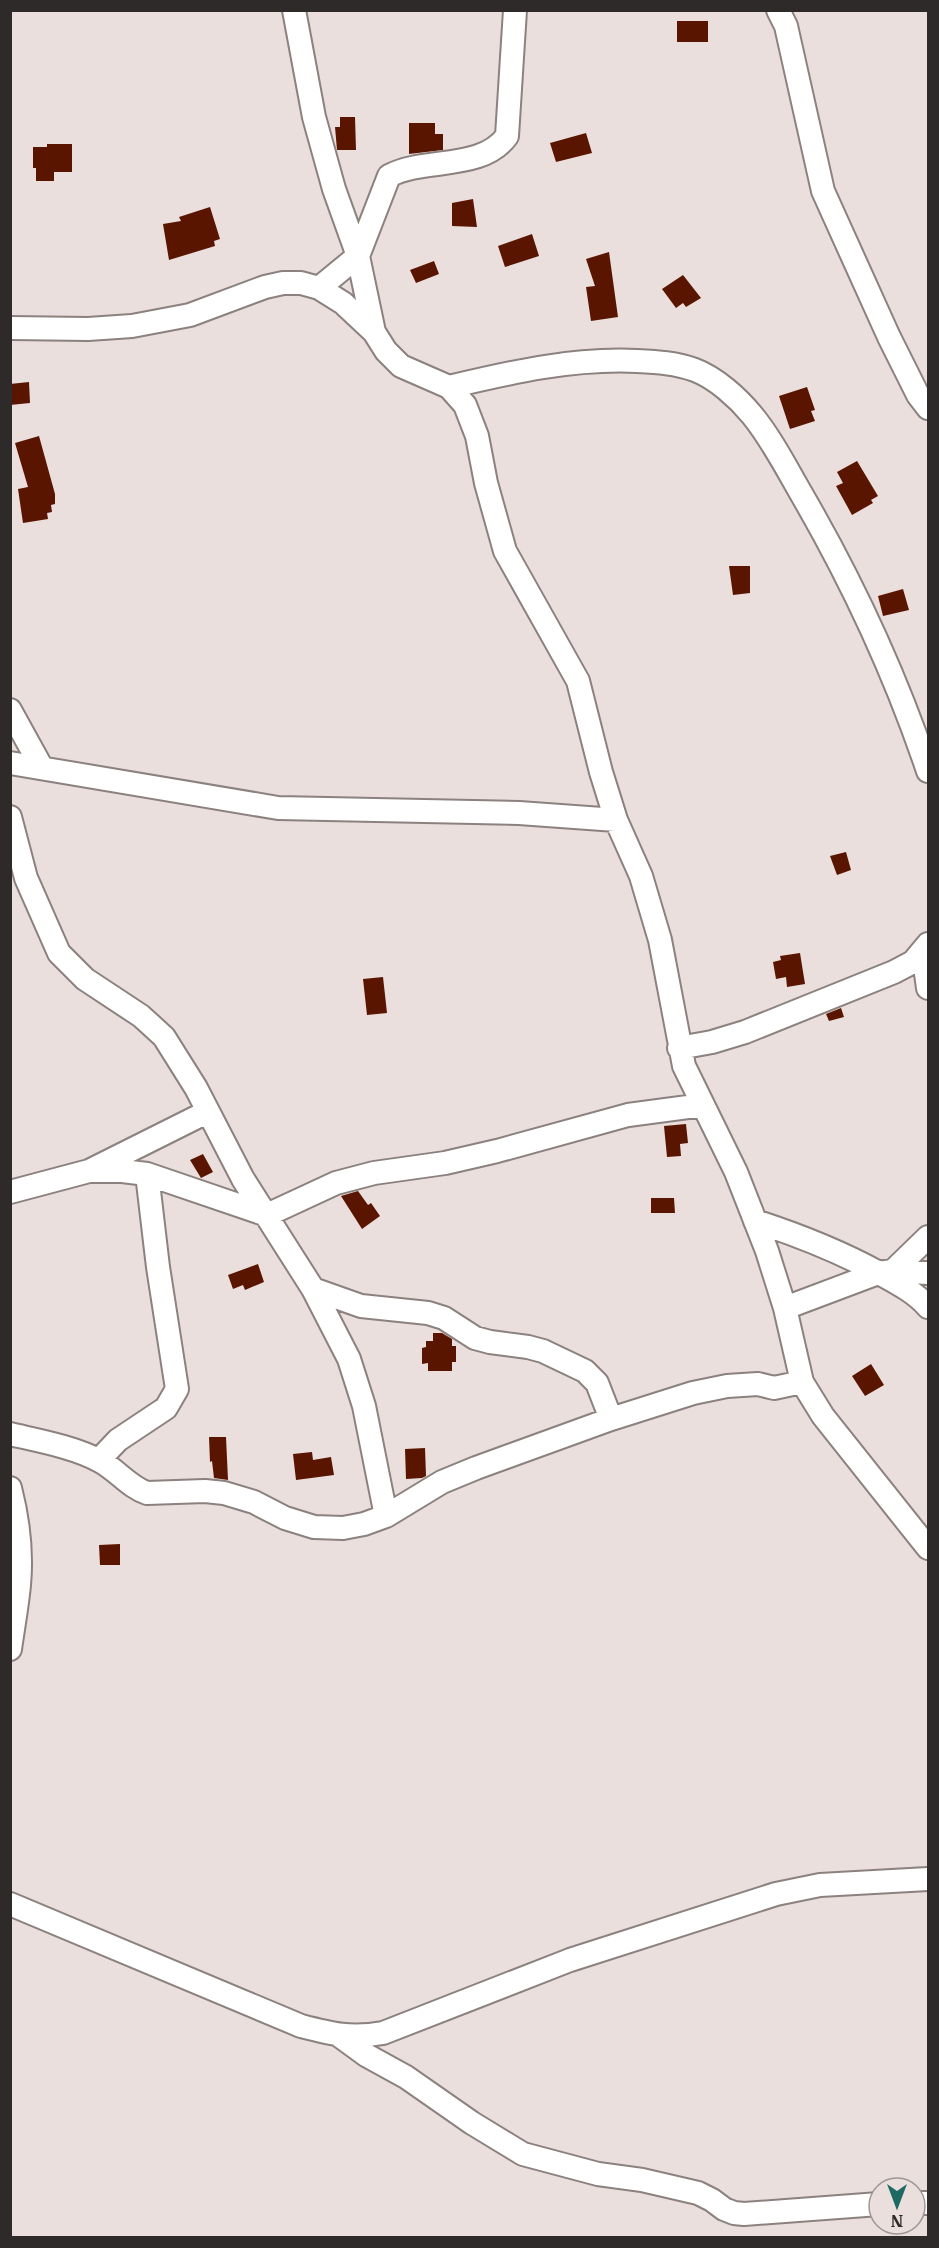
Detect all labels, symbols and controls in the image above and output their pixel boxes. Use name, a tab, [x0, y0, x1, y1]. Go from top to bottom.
north arrow	[867, 2176, 927, 2236]
text: N	[891, 2211, 903, 2231]

